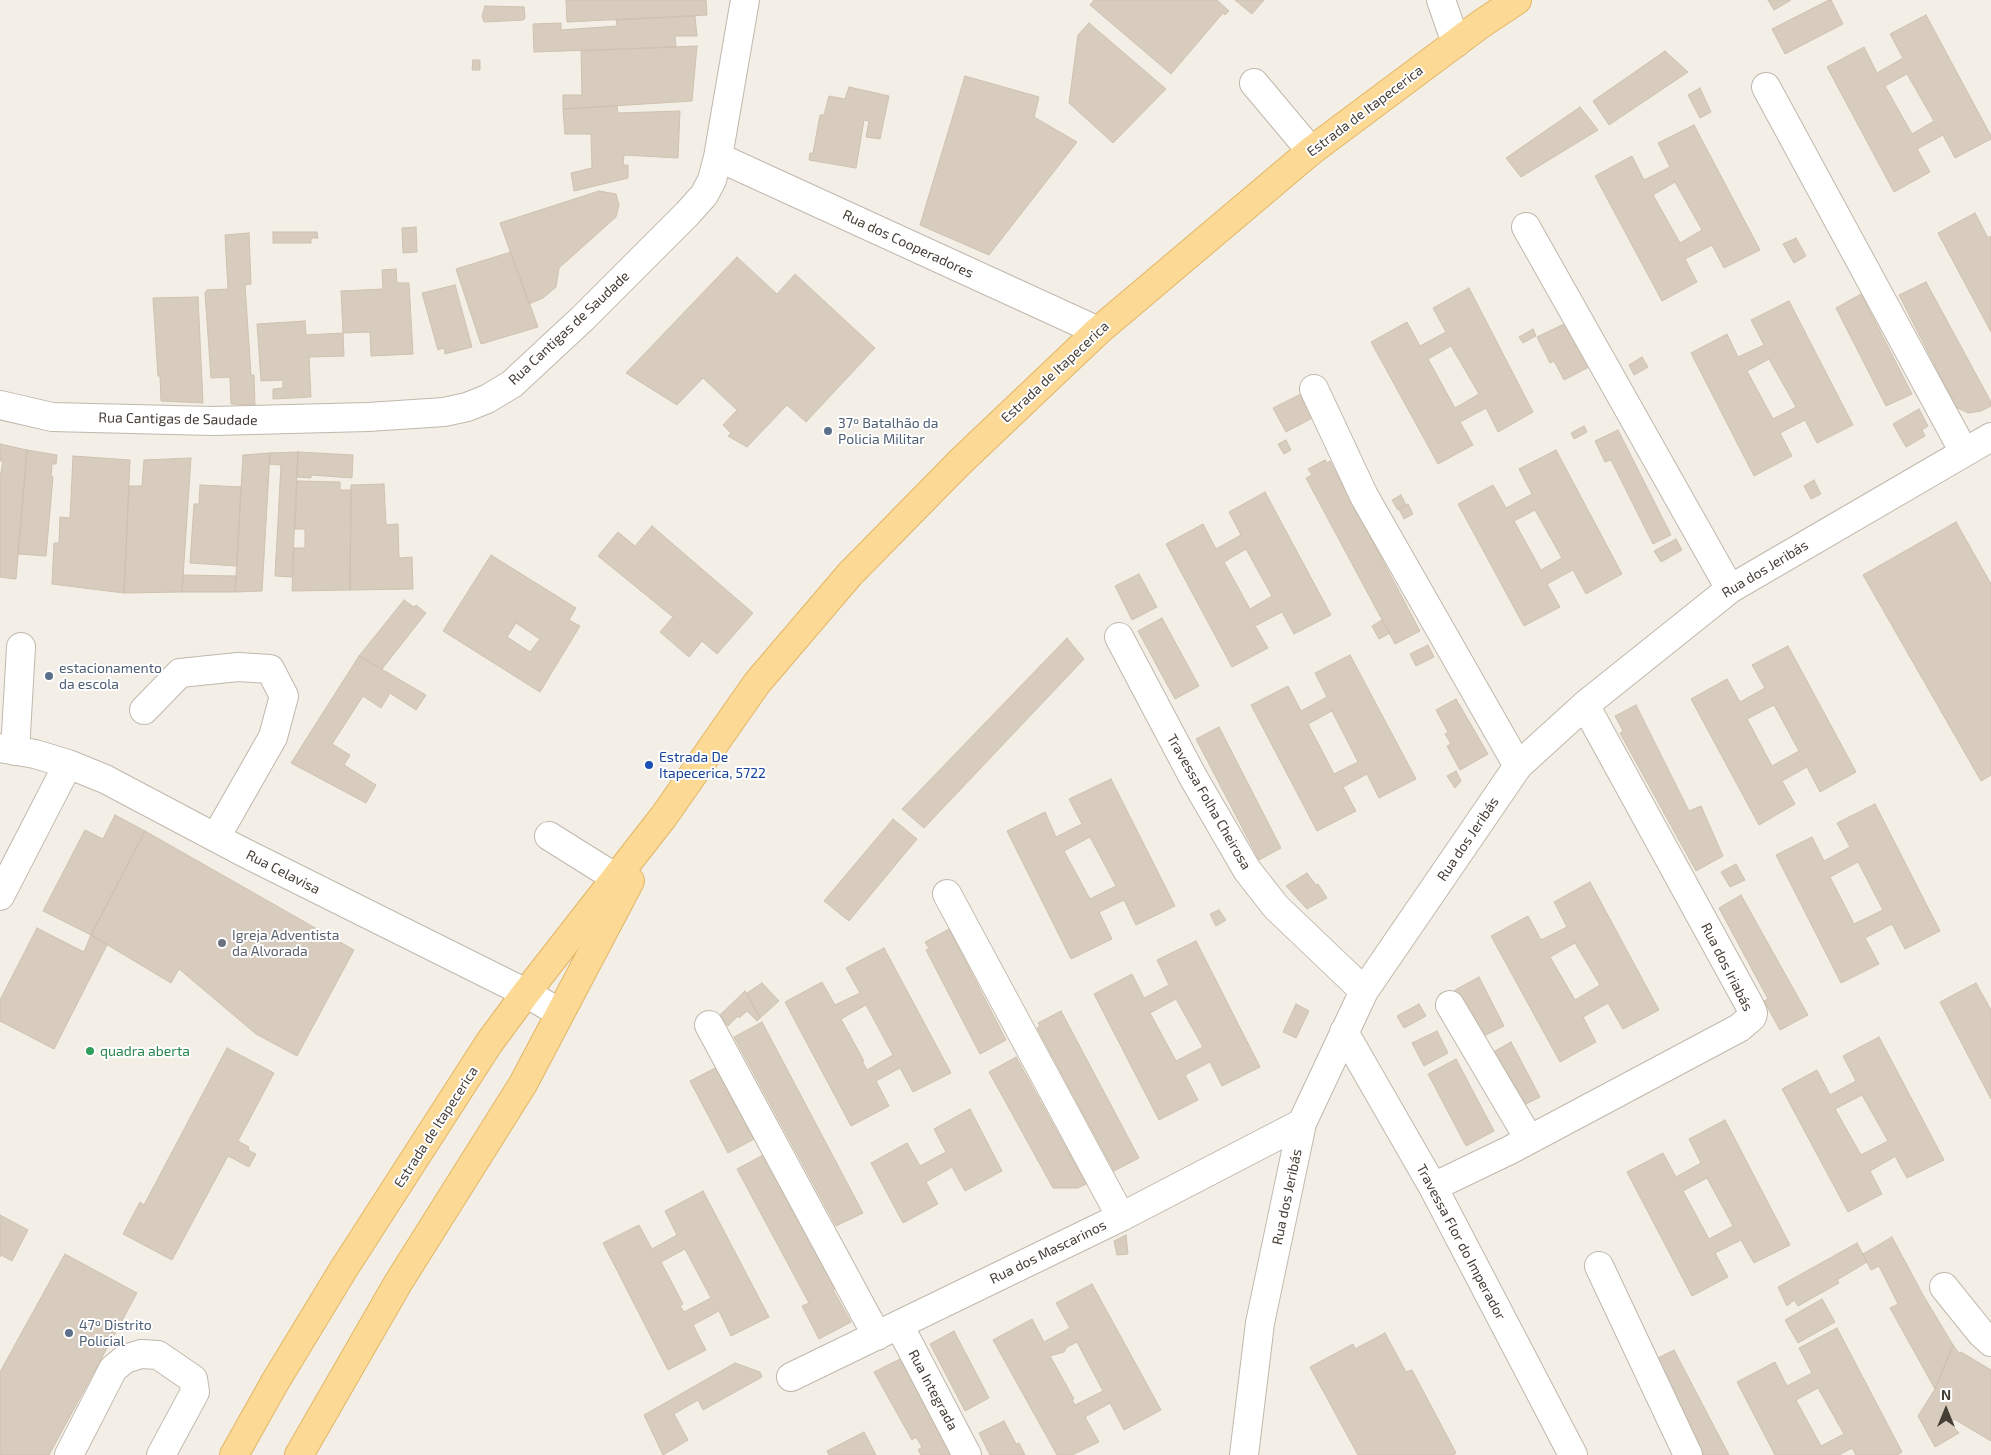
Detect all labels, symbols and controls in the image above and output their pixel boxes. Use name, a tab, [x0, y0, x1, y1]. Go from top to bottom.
street label: Estrada de Itapecerica	[1304, 62, 1426, 160]
street label: Rua dos Cooperadores	[840, 206, 976, 282]
street label: Rua Cantigas de Saudade	[505, 268, 633, 388]
street label: Estrada de Itapecerica	[998, 318, 1112, 426]
street label: Rua Cantigas de Saudade	[98, 409, 258, 429]
place label: 37º Batalhão da Policia Militar	[838, 415, 938, 448]
marker: 37º Batalhão da Policia Militar	[822, 425, 834, 437]
street label: Rua dos Jeribás	[1719, 537, 1811, 601]
place label: estacionamento da escola	[59, 660, 162, 692]
marker: estacionamento da escola	[43, 670, 55, 682]
street label: Travessa Folha Cheirosa	[1163, 731, 1255, 873]
place label: Estrada De Itapecerica, 5722	[659, 749, 766, 782]
marker: Estrada De Itapecerica, 5722	[643, 759, 655, 771]
street label: Rua dos Jeribás	[1434, 794, 1502, 884]
street label: Rua Celavisa	[243, 846, 323, 898]
street label: Rua dos Iriabás	[1698, 920, 1756, 1014]
place label: Igreja Adventista da Alvorada	[232, 927, 339, 960]
marker: Igreja Adventista da Alvorada	[216, 937, 228, 949]
place label: quadra aberta	[100, 1043, 190, 1059]
marker: quadra aberta	[84, 1045, 96, 1057]
street label: Estrada de Itapecerica	[390, 1063, 482, 1191]
street label: Rua dos Jeribás	[1269, 1147, 1305, 1247]
street label: Travessa Flor do Imperador	[1413, 1161, 1509, 1323]
street label: Rua dos Mascarinos	[987, 1216, 1109, 1288]
place label: 47º Distrito Policial	[79, 1317, 152, 1350]
marker: 47º Distrito Policial	[63, 1327, 75, 1339]
street label: Rua Integrada	[905, 1347, 961, 1433]
north arrow	[1921, 1385, 1971, 1435]
text: N	[1941, 1386, 1951, 1403]

